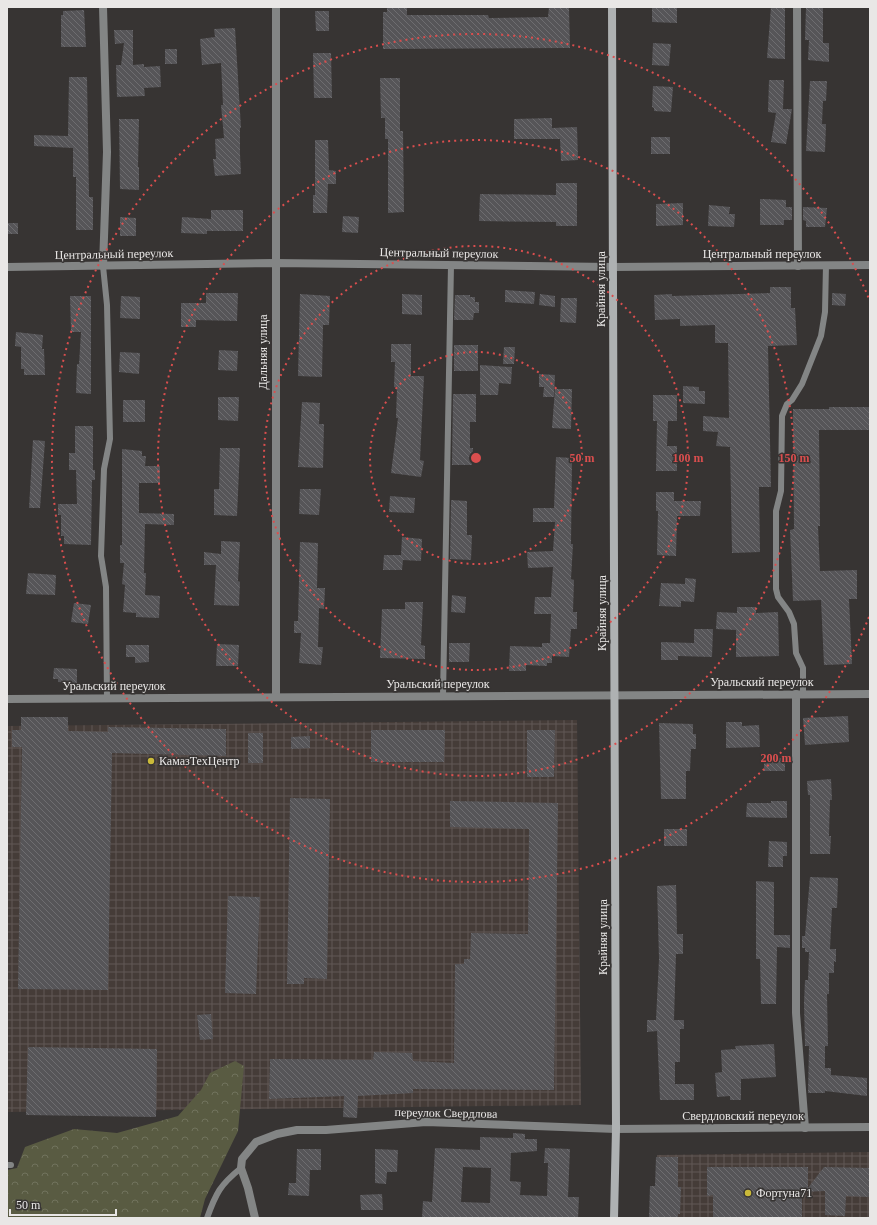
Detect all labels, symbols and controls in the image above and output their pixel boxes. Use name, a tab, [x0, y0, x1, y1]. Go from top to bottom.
street label: Центральный переулок	[380, 245, 499, 261]
street label: Центральный переулок	[55, 246, 174, 262]
street label: Центральный переулок	[703, 247, 822, 261]
street label: Крайняя улица	[594, 250, 608, 327]
street label: Дальняя улица	[256, 314, 270, 390]
centre of rings	[469, 451, 483, 465]
text: 50 m	[570, 451, 595, 465]
text: 100 m	[673, 451, 704, 465]
text: 150 m	[779, 451, 810, 465]
street label: Крайняя улица	[595, 574, 609, 651]
street label: Уральский переулок	[710, 675, 814, 689]
street label: Уральский переулок	[386, 677, 490, 691]
street label: Уральский переулок	[62, 679, 166, 693]
text: 200 m	[761, 751, 792, 765]
place label: КамазТехЦентр	[159, 754, 240, 768]
marker: КамазТехЦентр	[146, 756, 156, 766]
street label: Крайняя улица	[596, 898, 610, 975]
street label: переулок Свердлова	[395, 1105, 498, 1121]
street label: Свердловский переулок	[682, 1109, 804, 1123]
place label: Фортуна71	[756, 1186, 812, 1200]
marker: Фортуна71	[743, 1188, 753, 1198]
scale bar	[10, 1191, 116, 1217]
text: 50 m	[16, 1198, 41, 1212]

